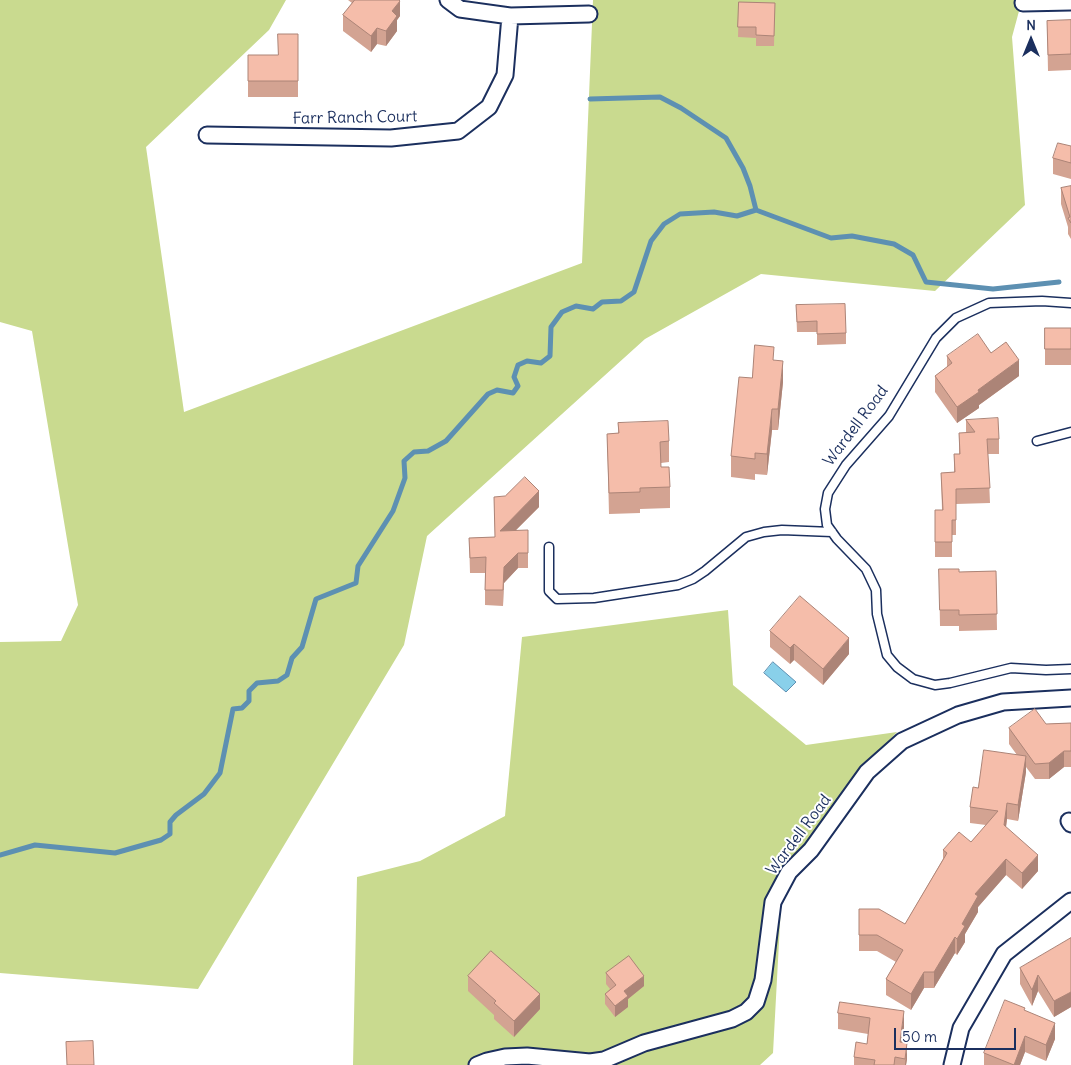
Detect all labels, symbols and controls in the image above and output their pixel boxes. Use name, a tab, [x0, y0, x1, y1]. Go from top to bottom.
north arrow	[1006, 15, 1056, 65]
text: N	[1026, 16, 1036, 34]
street label: Farr Ranch Court	[293, 107, 417, 129]
street label: Wardell Road	[819, 382, 893, 470]
street label: Wardell Road	[762, 791, 836, 879]
scale bar	[896, 1018, 1018, 1050]
text: 50 m	[902, 1027, 937, 1046]

